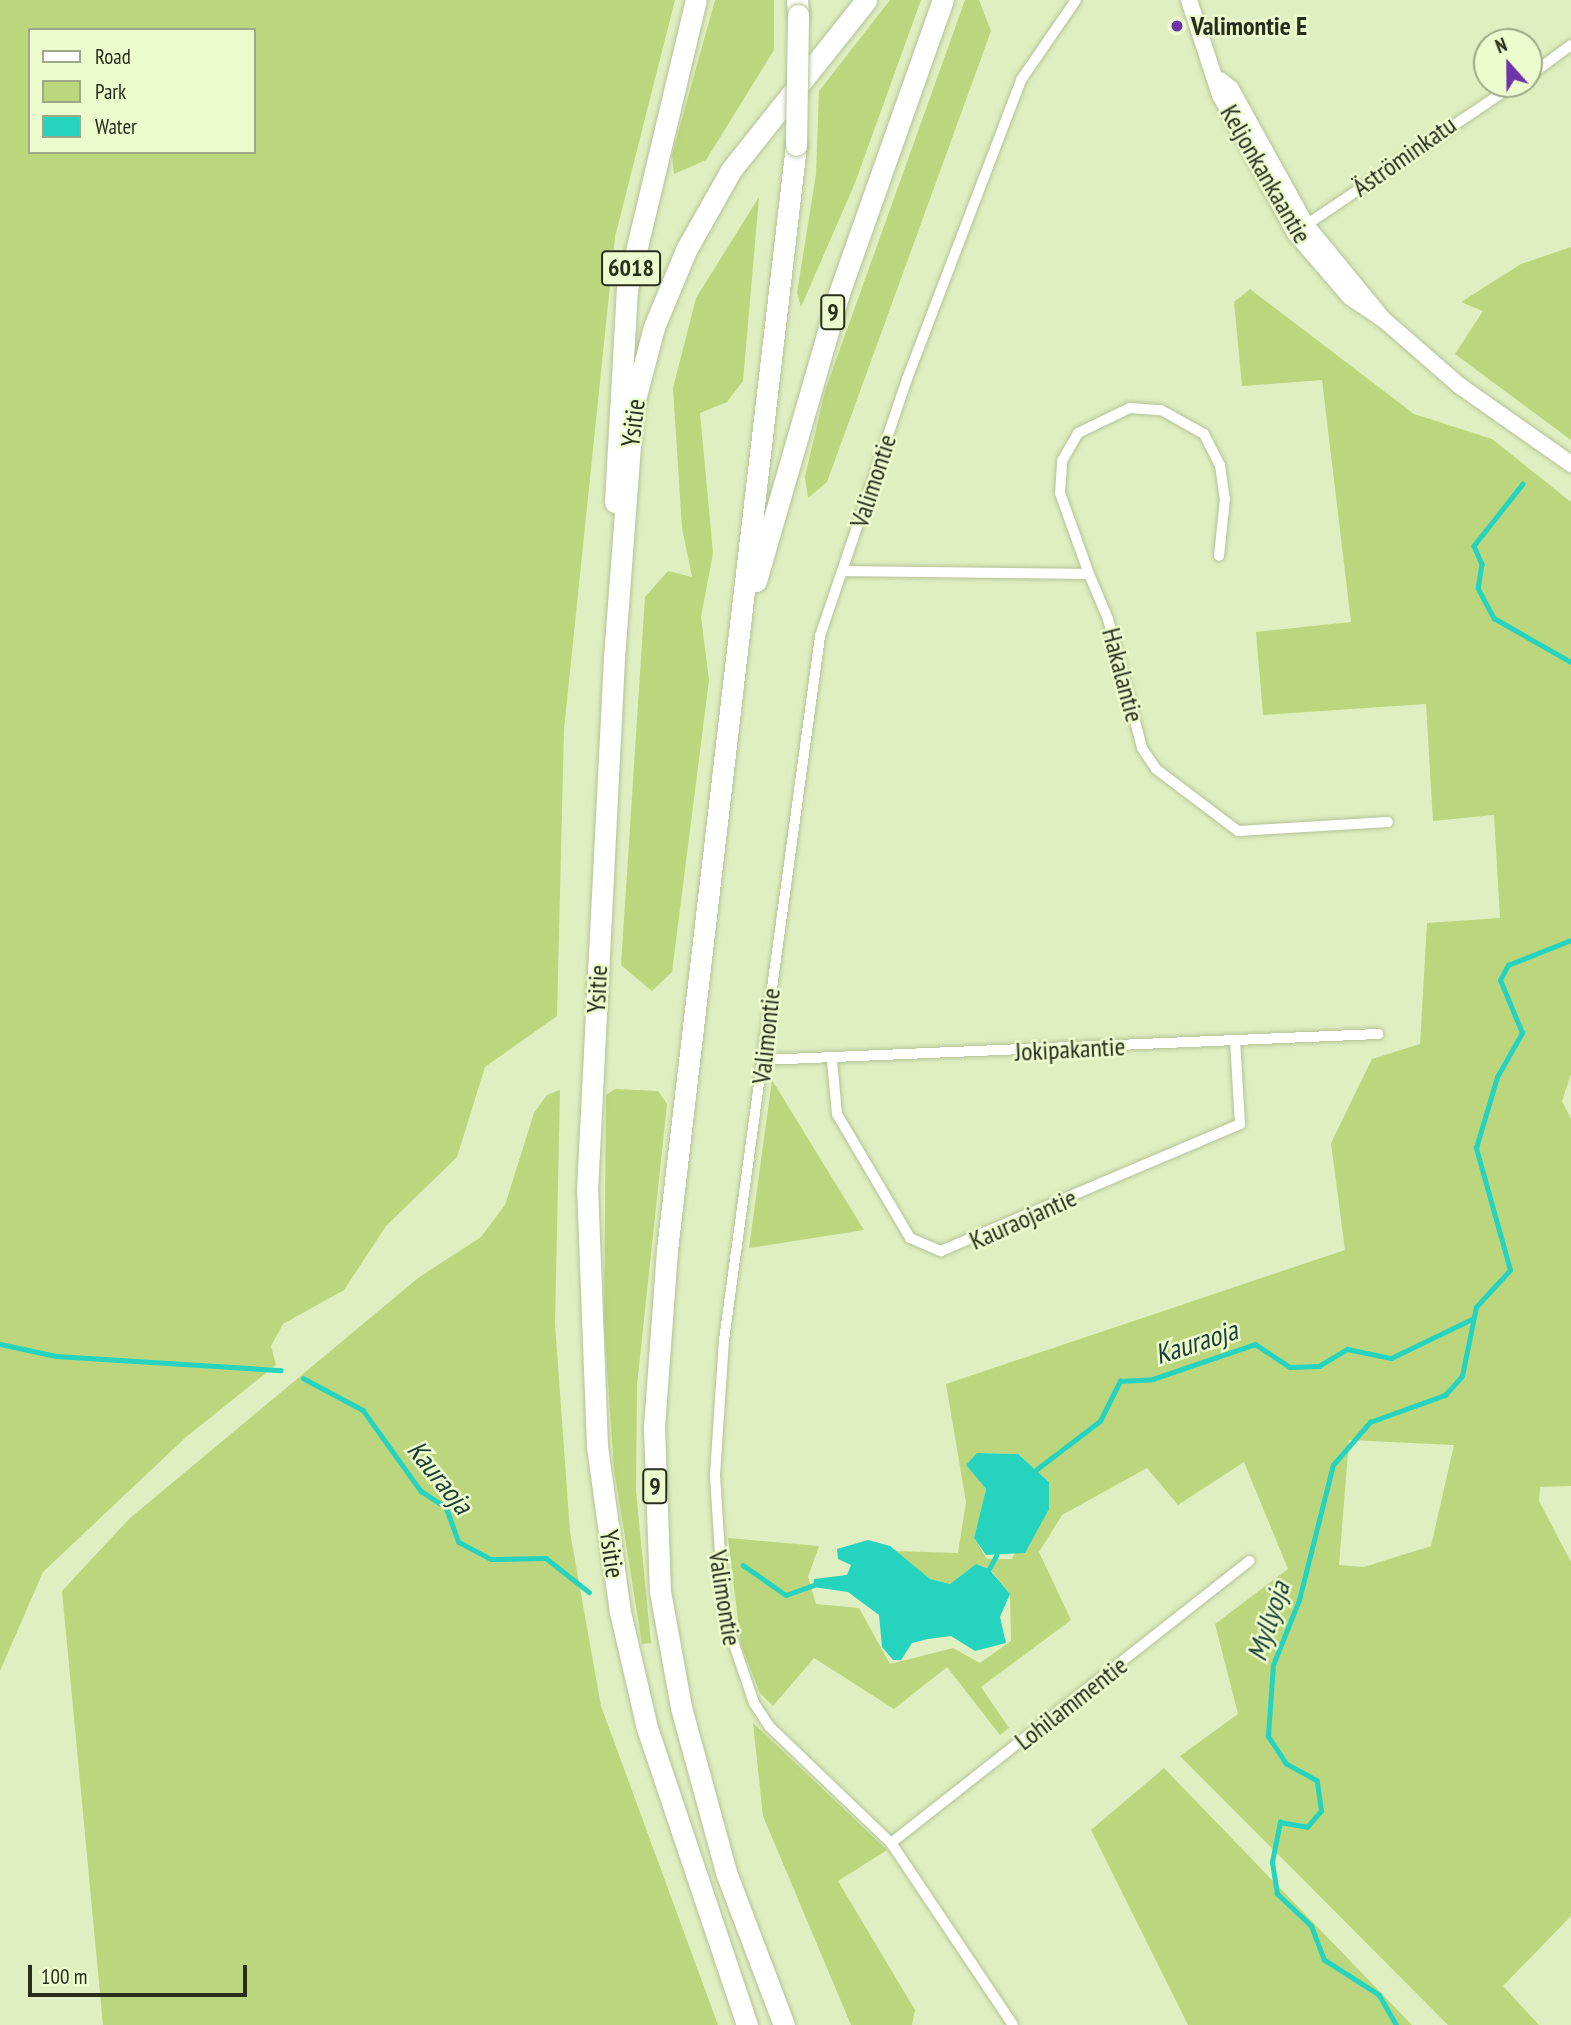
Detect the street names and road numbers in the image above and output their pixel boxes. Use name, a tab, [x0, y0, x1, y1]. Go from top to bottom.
street label: Keljonkankaantie	[1214, 99, 1318, 249]
street label: Äströminkatu	[1346, 109, 1462, 203]
road number: 6018	[600, 247, 662, 288]
road number: 9	[819, 292, 847, 332]
street label: Ysitie	[615, 397, 651, 449]
street label: Valimontie	[843, 430, 903, 532]
street label: Hakalantie	[1095, 624, 1151, 726]
street label: Ysitie	[580, 964, 614, 1014]
street label: Valimontie	[745, 987, 787, 1085]
street label: Jokipakantie	[1014, 1031, 1126, 1067]
street label: Kauraojantie	[965, 1182, 1081, 1256]
road number: 9	[641, 1466, 669, 1506]
street label: Ysitie	[593, 1528, 631, 1580]
street label: Valimontie	[702, 1548, 748, 1648]
street label: Lohilammentie	[1009, 1649, 1133, 1757]

